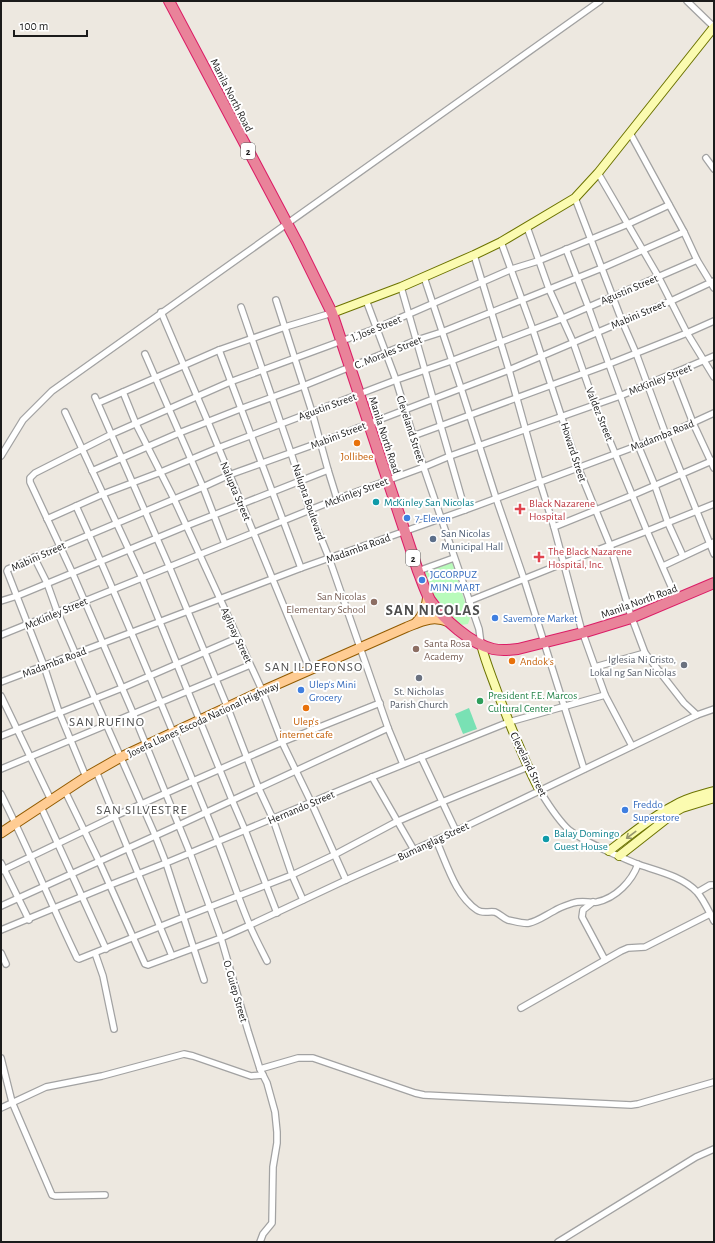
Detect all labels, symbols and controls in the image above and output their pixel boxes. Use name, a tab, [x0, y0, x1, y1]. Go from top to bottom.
scale bar	[14, 12, 87, 38]
text: 100 m	[20, 20, 48, 32]
street label: Manila North Road	[208, 57, 255, 134]
road number: 2	[241, 143, 255, 159]
street label: Agustin Street	[599, 272, 660, 306]
street label: Mabini Street	[609, 298, 667, 331]
street label: J. Jose Street	[350, 313, 403, 343]
street label: C. Morales Street	[353, 334, 424, 371]
street label: McKinley Street	[627, 362, 694, 397]
street label: Valdez Street	[584, 386, 615, 443]
street label: Agustin Street	[297, 391, 358, 422]
street label: Cleveland Street	[394, 394, 427, 465]
street label: Manila North Road	[367, 395, 402, 475]
street label: Madamba Road	[629, 418, 696, 453]
street label: Mabini Street	[309, 420, 368, 451]
street label: Howard Street	[559, 421, 588, 484]
marker: Jollibee	[352, 438, 362, 448]
place label: Jollibee	[341, 451, 373, 462]
street label: Nalupta Street	[218, 460, 253, 523]
street label: Nalupta Boulevard	[290, 463, 327, 542]
street label: McKinley Street	[323, 475, 390, 510]
marker: McKinley San Nicolas	[371, 497, 381, 507]
place label: McKinley San Nicolas	[384, 497, 474, 508]
place label: Black Nazarene Hospital	[529, 498, 595, 522]
marker: Black Nazarene Hospital	[514, 503, 526, 515]
marker: 7-Eleven	[402, 513, 412, 523]
place label: 7-Eleven	[415, 513, 451, 524]
place label: San Nicolas Municipal Hall	[441, 528, 503, 552]
street label: Madamba Road	[325, 532, 392, 565]
marker: San Nicolas Municipal Hall	[428, 534, 438, 544]
street label: Mabini Street	[9, 539, 67, 573]
place label: The Black Nazarene Hospital, Inc.	[548, 546, 632, 570]
road number: 2	[406, 550, 420, 566]
marker: The Black Nazarene Hospital, Inc.	[533, 551, 545, 563]
place label: JGCORPUZ MINI MART	[430, 569, 481, 593]
marker: JGCORPUZ MINI MART	[417, 575, 427, 585]
street label: Manila North Road	[599, 582, 679, 620]
place label: San Nicolas Elementary School	[286, 591, 366, 615]
street label: McKinley Street	[23, 595, 90, 632]
marker: San Nicolas Elementary School	[369, 597, 379, 607]
district label: SAN NICOLAS	[385, 603, 481, 618]
street label: Aglipay Street	[219, 606, 254, 665]
marker: Savemore Market	[490, 613, 500, 623]
place label: Savemore Market	[503, 613, 578, 624]
place label: Santa Rosa Academy	[424, 638, 470, 662]
marker: Santa Rosa Academy	[411, 644, 421, 654]
street label: Madamba Road	[21, 645, 88, 680]
place label: Iglesia Ni Cristo, Lokal ng San Nicolas	[590, 654, 676, 678]
marker: Andok's	[507, 656, 517, 666]
place label: Andok's	[520, 656, 554, 667]
marker: Iglesia Ni Cristo, Lokal ng San Nicolas	[679, 660, 689, 670]
district label: SAN ILDEFONSO	[265, 661, 363, 674]
marker: St. Nicholas Parish Church	[414, 673, 424, 683]
street label: Josefa Llanes Escoda National Highway	[126, 679, 281, 759]
place label: Ulep's Mini Grocery	[309, 679, 356, 703]
marker: Ulep's Mini Grocery	[296, 685, 306, 695]
place label: St. Nicholas Parish Church	[390, 686, 448, 710]
place label: President F.E. Marcos Cultural Center	[488, 690, 577, 714]
marker: President F.E. Marcos Cultural Center	[475, 696, 485, 706]
marker: Ulep's internet cafe	[301, 703, 311, 713]
district label: SAN RUFINO	[69, 716, 145, 729]
place label: Ulep's internet cafe	[279, 716, 333, 740]
street label: Cleveland Street	[508, 730, 549, 798]
street label: Hernando Street	[266, 788, 337, 826]
place label: Freddo Superstore	[633, 799, 679, 823]
district label: SAN SILVESTRE	[96, 804, 188, 817]
marker: Freddo Superstore	[620, 805, 630, 815]
street label: Bumanglag Street	[396, 820, 471, 863]
place label: Balay Domingo Guest House	[554, 828, 619, 852]
one-way arrow	[626, 831, 637, 839]
marker: Balay Domingo Guest House	[541, 834, 551, 844]
street label: O. Guiep Street	[221, 959, 250, 1024]

